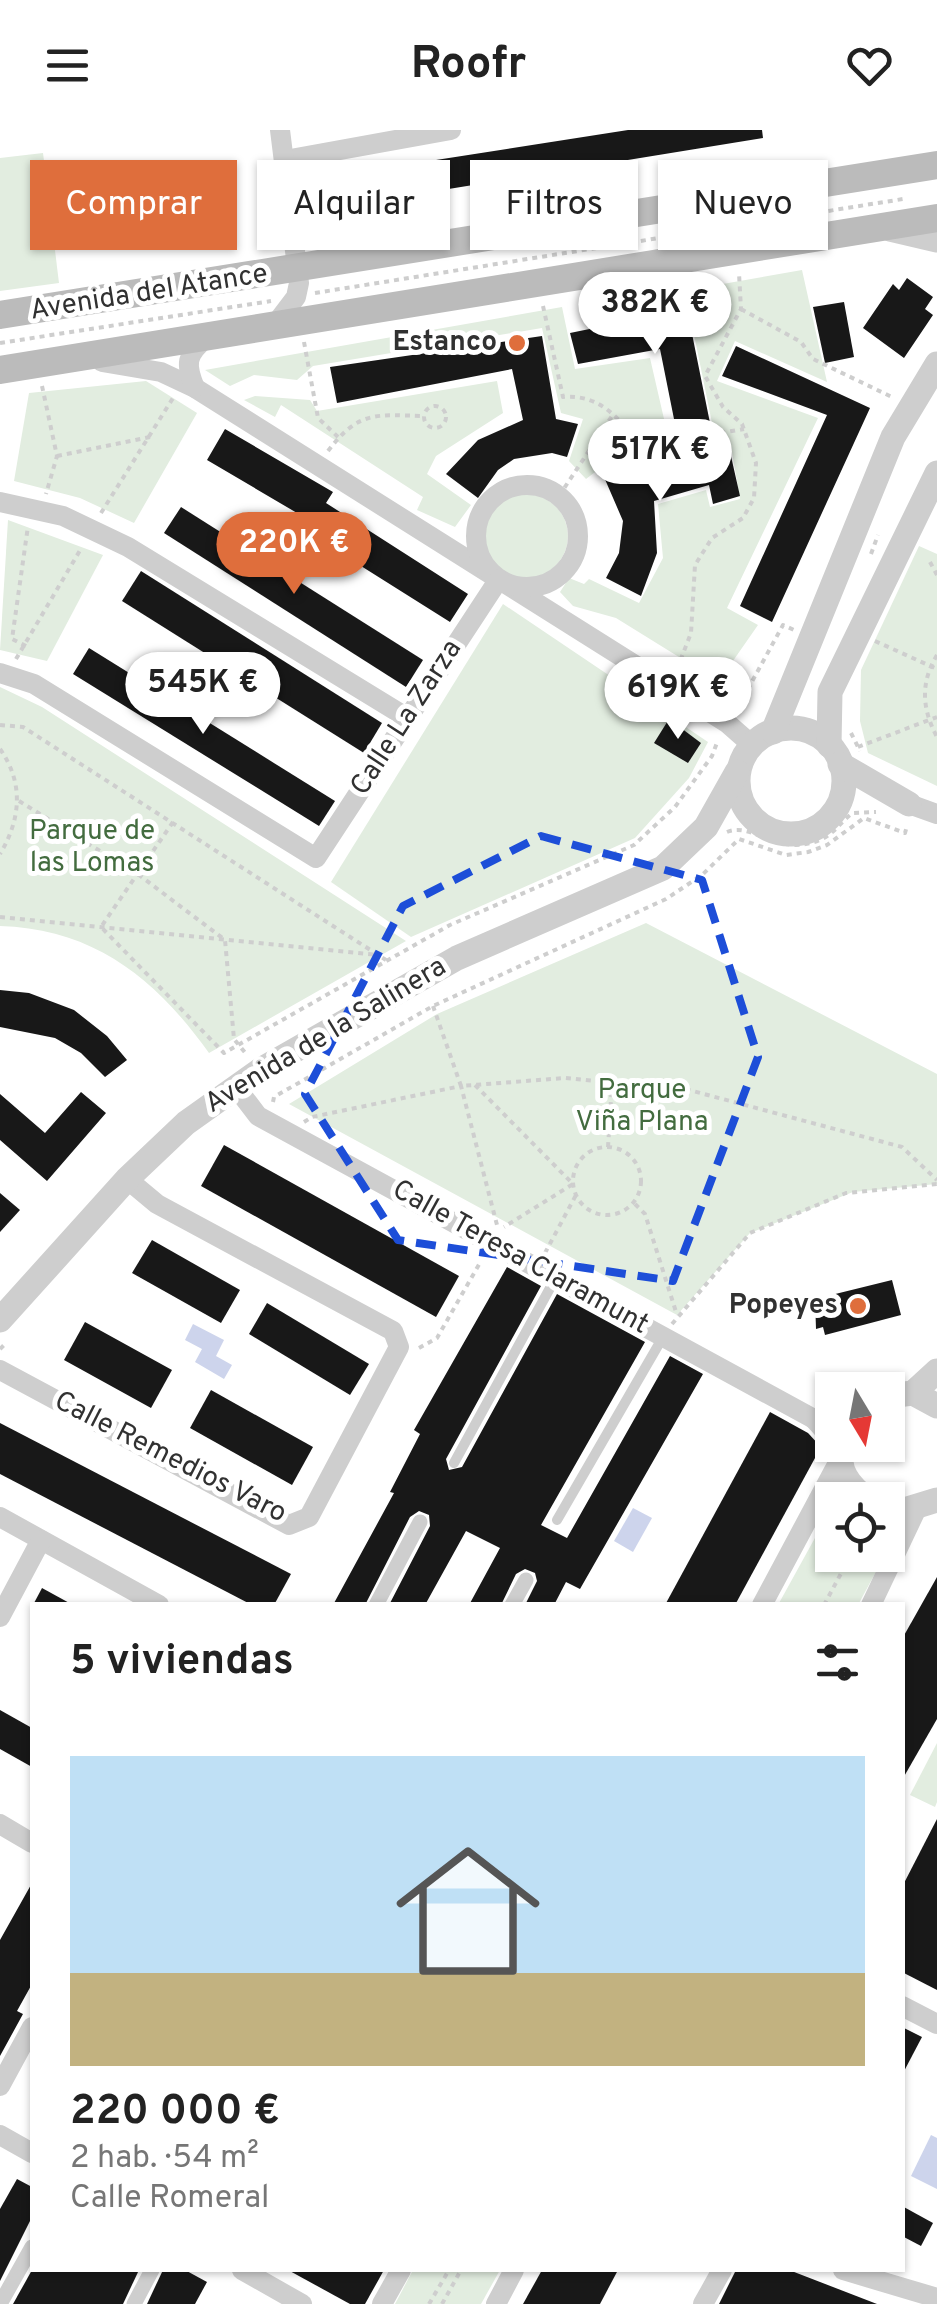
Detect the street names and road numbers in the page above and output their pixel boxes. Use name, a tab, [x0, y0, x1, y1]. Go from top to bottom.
street label: Avenida del Atance	[28, 256, 270, 330]
street label: Calle La Zarza	[343, 633, 471, 803]
street label: Avenida de la Salinera	[199, 950, 453, 1122]
street label: Calle Teresa Claramunt	[385, 1172, 655, 1344]
street label: Calle Remedios Varo	[48, 1384, 292, 1532]

